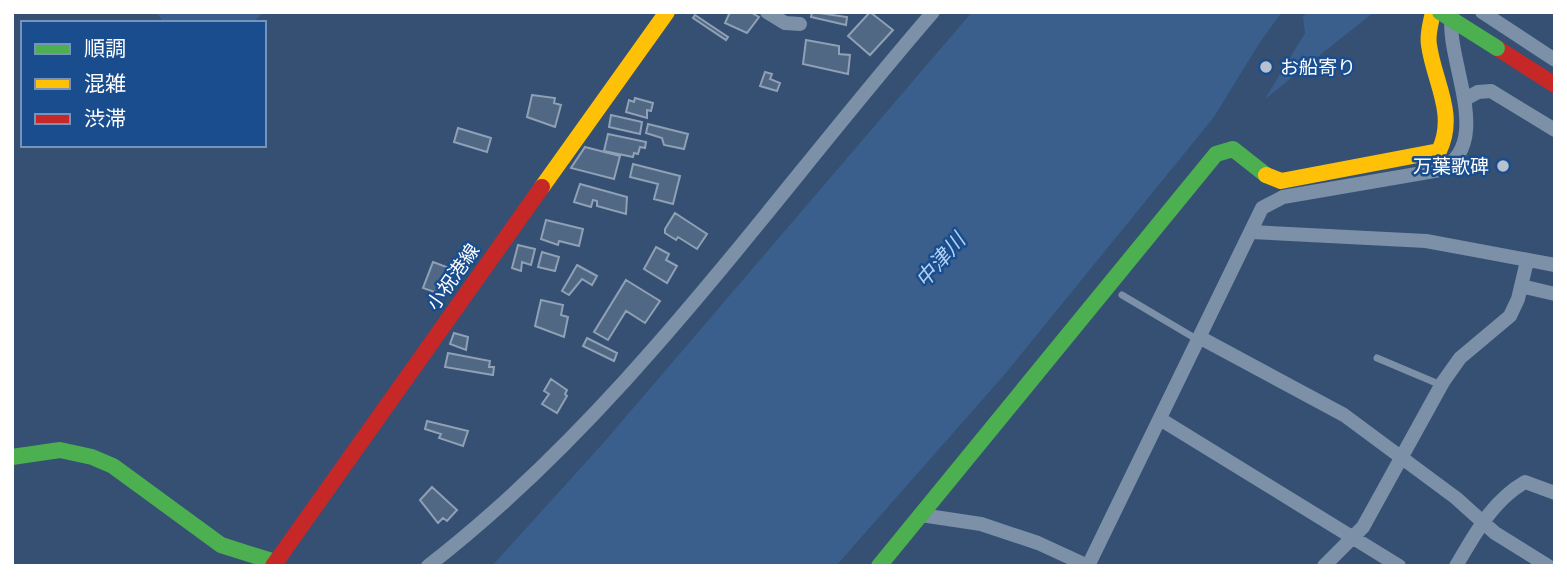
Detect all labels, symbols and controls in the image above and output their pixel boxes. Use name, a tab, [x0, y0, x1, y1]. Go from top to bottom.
legend	[21, 21, 266, 147]
text: 順調	[84, 36, 126, 61]
place label: お船寄り	[1280, 56, 1356, 79]
marker: お船寄り	[1258, 59, 1274, 75]
text: 混雑	[84, 71, 126, 96]
text: 渋滞	[84, 106, 126, 131]
place label: 万葉歌碑	[1413, 155, 1489, 178]
marker: 万葉歌碑	[1495, 158, 1511, 174]
water label: 中津川	[910, 227, 971, 292]
street label: 小祝港線	[422, 239, 484, 315]

